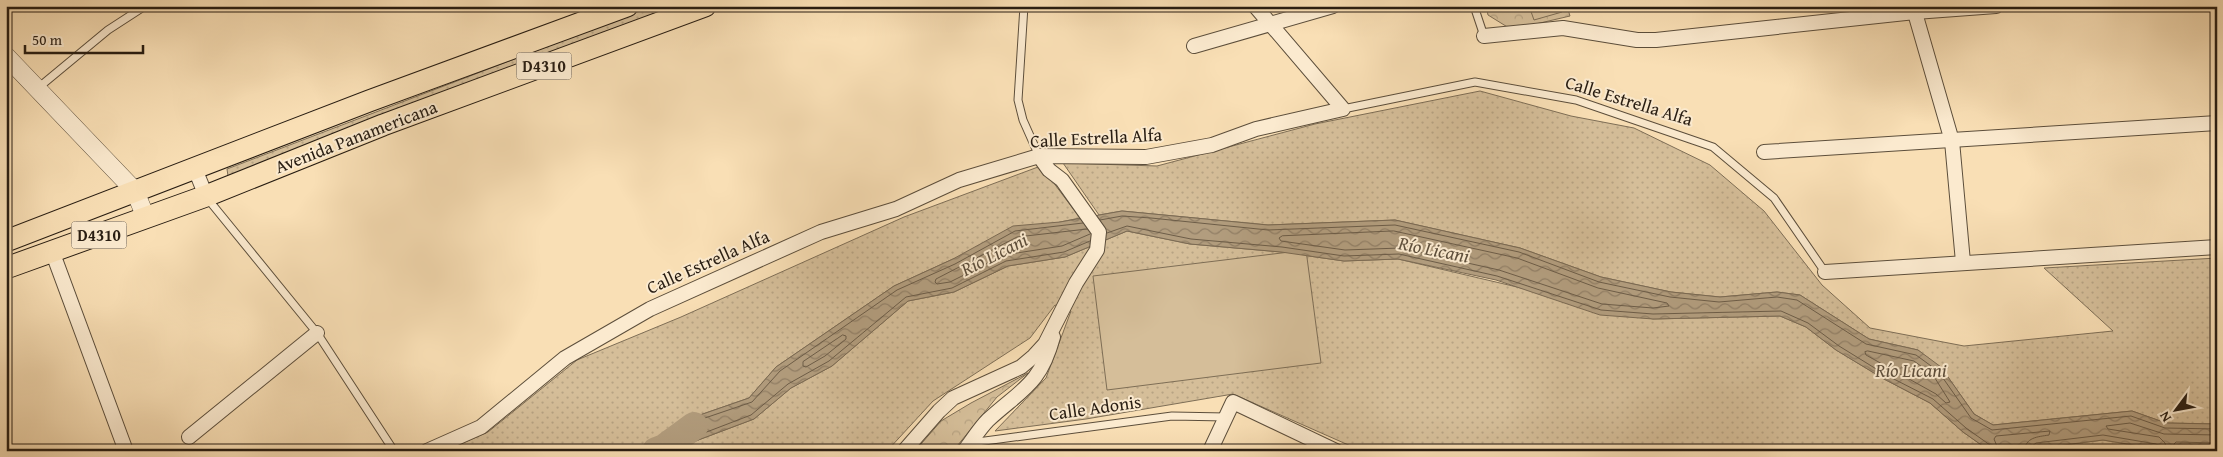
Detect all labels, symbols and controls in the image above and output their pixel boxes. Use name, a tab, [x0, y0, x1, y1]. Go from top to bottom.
scale bar	[25, 22, 142, 54]
text: 50 m	[32, 29, 63, 50]
road number: D4310	[516, 52, 572, 80]
street label: Calle Estrella Alfa	[1562, 68, 1697, 133]
street label: Avenida Panamericana	[271, 93, 441, 180]
street label: Calle Estrella Alfa	[1029, 121, 1163, 154]
road number: D4310	[72, 222, 126, 248]
street label: Calle Estrella Alfa	[642, 222, 774, 301]
water label: Río Licani	[955, 225, 1032, 283]
water label: Río Licani	[1395, 228, 1472, 270]
water label: Río Licani	[1874, 356, 1947, 384]
north arrow	[2150, 384, 2200, 434]
street label: Calle Adonis	[1047, 388, 1143, 427]
text: N	[2154, 407, 2176, 426]

